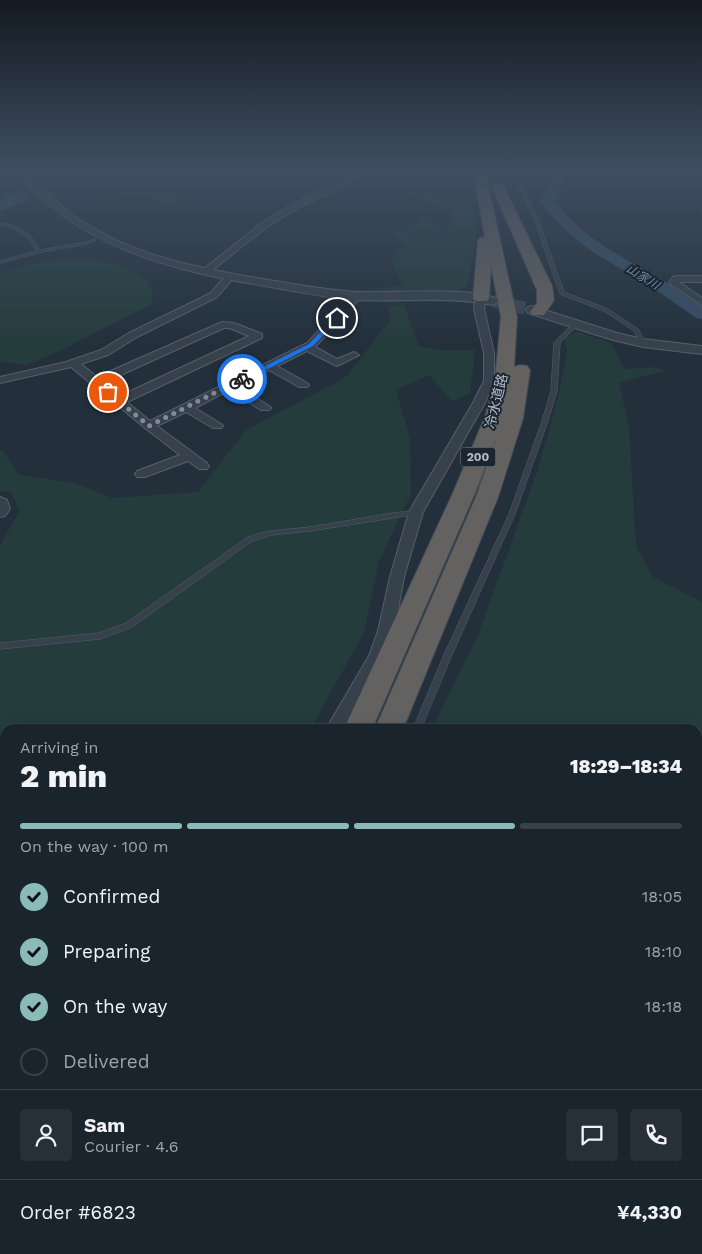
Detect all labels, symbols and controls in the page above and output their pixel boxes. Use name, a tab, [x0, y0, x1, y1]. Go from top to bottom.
water label: 山家川	[624, 262, 664, 294]
pin	[316, 297, 358, 339]
icon: home	[323, 304, 351, 332]
courier	[217, 354, 267, 404]
icon: bike	[228, 365, 256, 393]
pin	[87, 371, 129, 413]
street label: 冷水道路	[481, 372, 511, 430]
icon: bag	[94, 378, 122, 406]
road number: 200	[460, 448, 496, 467]
text: Arriving in	[20, 738, 98, 757]
text: 18:29–18:34	[570, 755, 682, 778]
text: 2 min	[20, 757, 107, 795]
text: On the way · 100 m	[20, 837, 169, 856]
icon: check	[20, 883, 48, 911]
text: Confirmed	[63, 885, 160, 908]
text: 18:05	[642, 887, 682, 906]
icon: check	[20, 938, 48, 966]
text: Preparing	[63, 940, 150, 963]
text: 18:10	[645, 942, 682, 961]
icon: check	[20, 993, 48, 1021]
text: On the way	[63, 995, 167, 1018]
text: 18:18	[645, 997, 682, 1016]
text: Delivered	[63, 1050, 150, 1073]
button: person	[20, 1109, 72, 1161]
button: chat	[566, 1109, 618, 1161]
button: phone	[630, 1109, 682, 1161]
text: Sam	[84, 1114, 125, 1137]
text: Courier · 4.6	[84, 1137, 179, 1156]
text: Order #6823	[20, 1201, 136, 1224]
text: ¥4,330	[617, 1201, 682, 1224]

